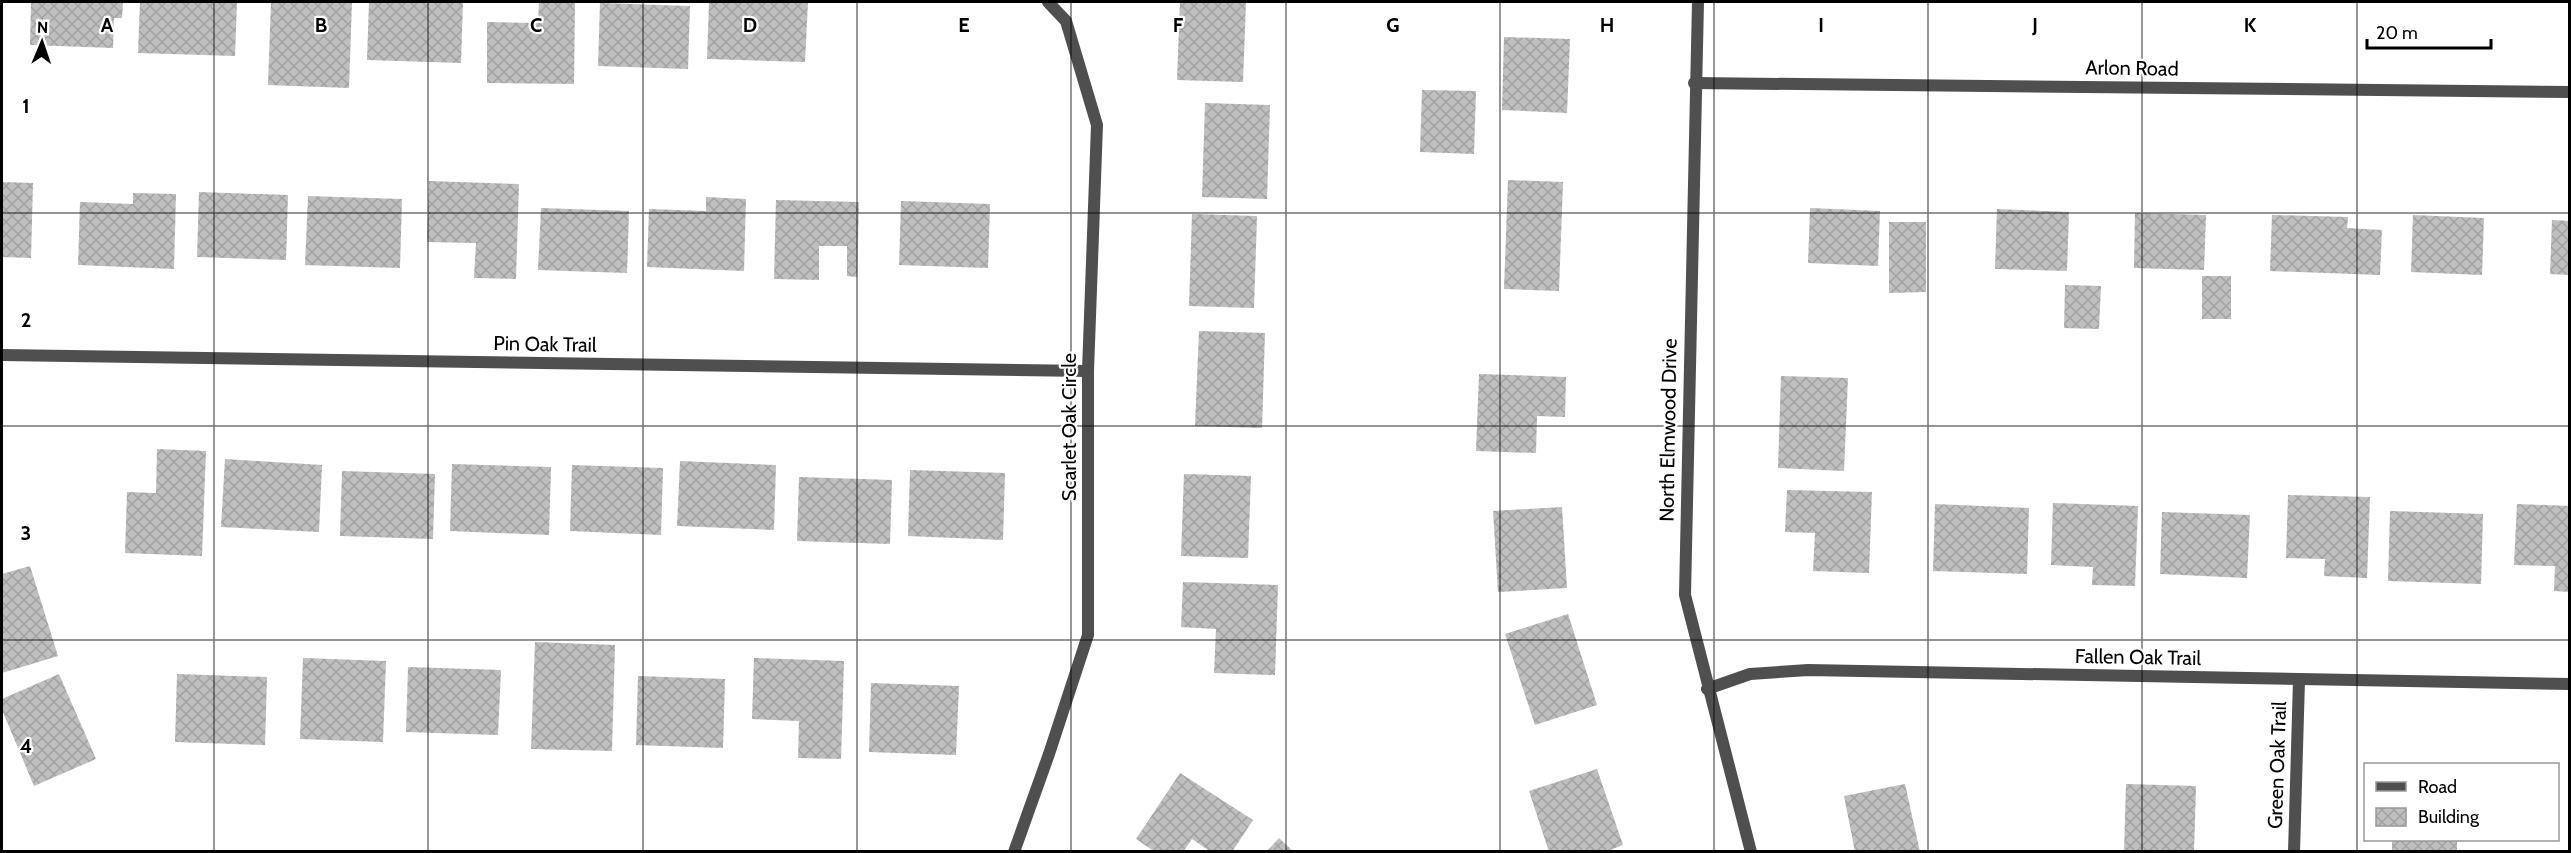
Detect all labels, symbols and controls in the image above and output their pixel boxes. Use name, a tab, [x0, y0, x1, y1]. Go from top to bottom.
north arrow	[12, 12, 72, 72]
scale bar	[2367, 12, 2492, 50]
text: A	[101, 13, 114, 37]
text: B	[315, 13, 327, 37]
text: C	[530, 13, 542, 37]
text: D	[743, 13, 757, 37]
text: E	[958, 13, 970, 37]
text: F	[1173, 13, 1184, 37]
text: G	[1386, 13, 1400, 37]
text: H	[1600, 13, 1614, 37]
text: I	[1818, 13, 1824, 37]
text: J	[2031, 13, 2038, 37]
text: K	[2244, 13, 2257, 37]
text: N	[37, 18, 48, 37]
text: 20 m	[2376, 22, 2418, 44]
street label: Arlon Road	[2085, 55, 2179, 81]
text: 1	[22, 94, 30, 118]
text: 2	[21, 308, 31, 332]
street label: Pin Oak Trail	[493, 331, 597, 357]
street label: North Elmwood Drive	[1654, 338, 1682, 522]
street label: Scarlet Oak Circle	[1057, 353, 1081, 501]
text: 3	[21, 521, 31, 545]
street label: Fallen Oak Trail	[2075, 644, 2202, 670]
street label: Green Oak Trail	[2263, 701, 2291, 829]
text: 4	[20, 734, 32, 758]
legend	[2364, 763, 2559, 841]
text: Road	[2418, 776, 2457, 798]
text: Building	[2418, 806, 2480, 828]

